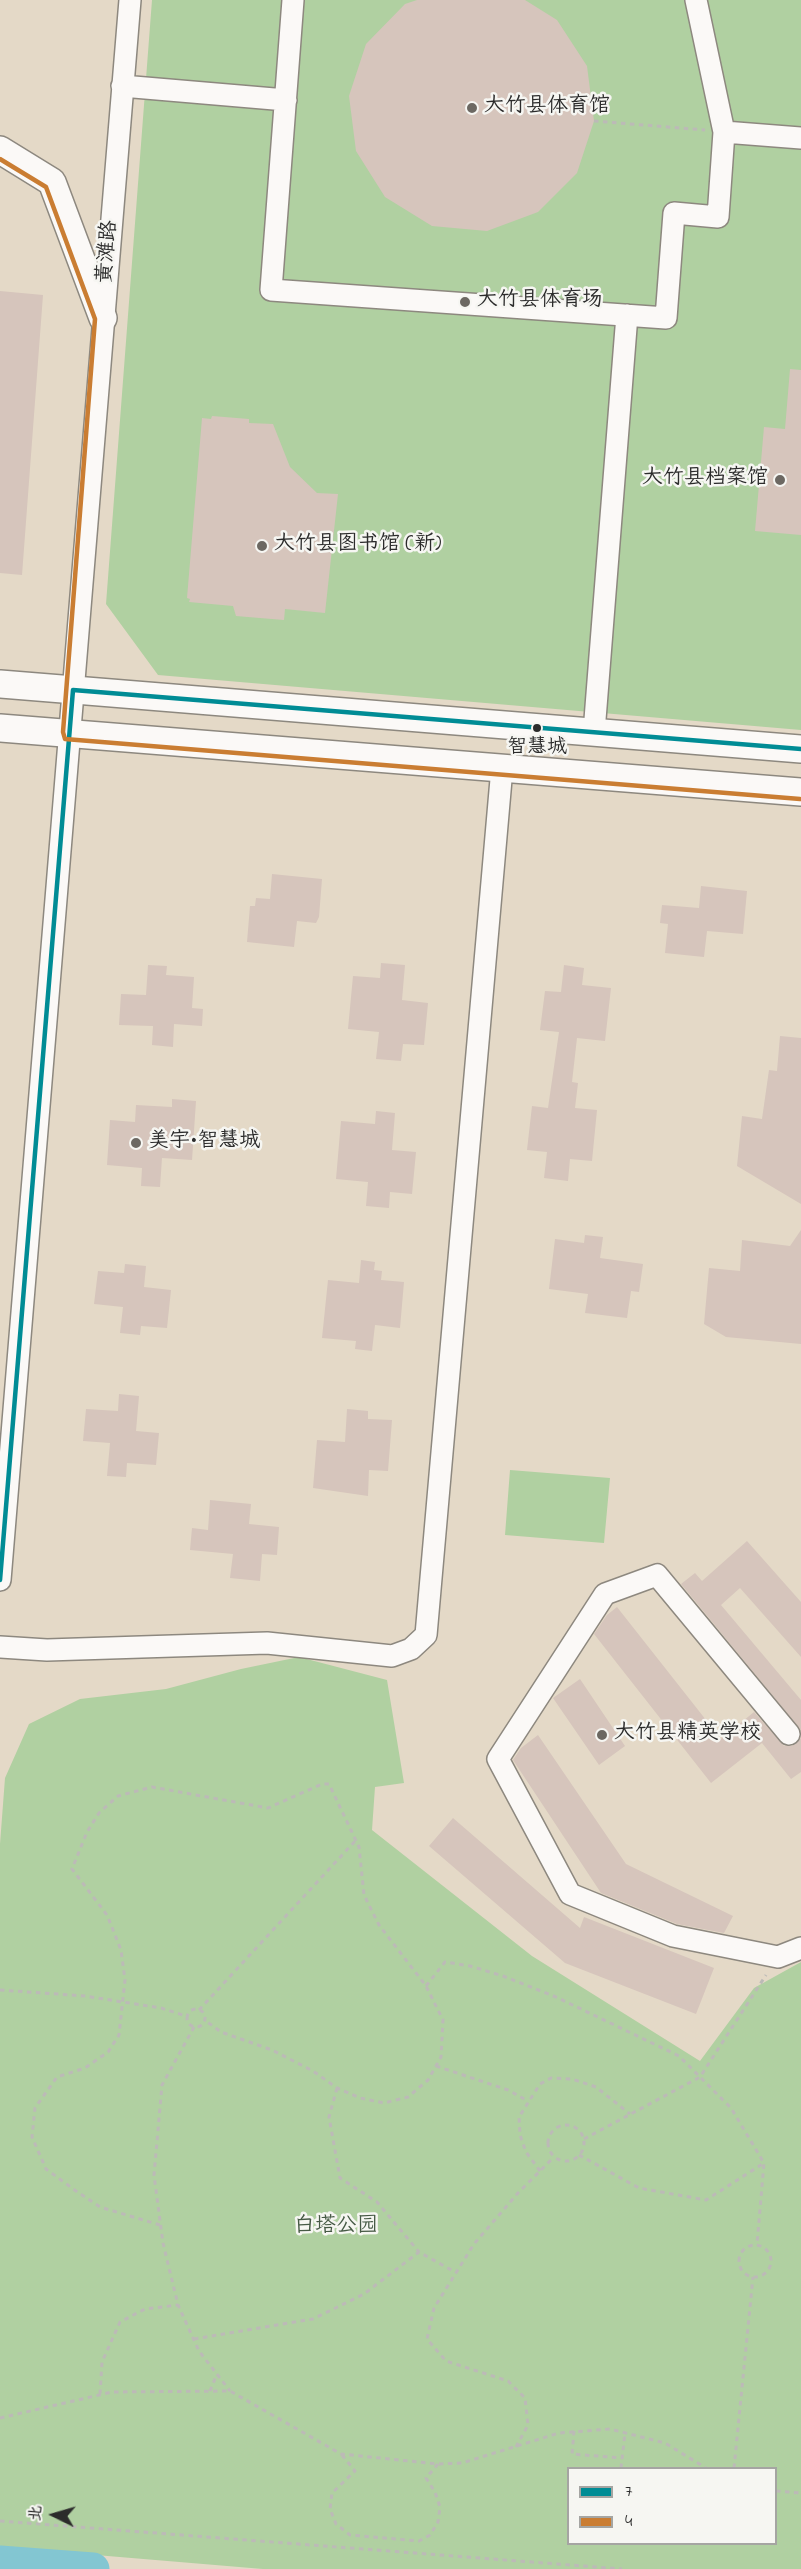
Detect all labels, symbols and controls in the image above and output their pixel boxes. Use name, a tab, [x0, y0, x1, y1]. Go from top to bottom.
place label: 大竹县体育馆	[484, 95, 610, 121]
marker: 大竹县体育馆	[465, 101, 479, 115]
street label: 黄滩路	[94, 220, 124, 284]
place label: 大竹县体育场	[477, 289, 603, 315]
marker: 大竹县体育场	[458, 295, 472, 309]
place label: 大竹县档案馆	[642, 467, 768, 493]
marker: 大竹县档案馆	[773, 473, 787, 487]
place label: 大竹县图书馆 (新)	[274, 533, 441, 559]
marker: 大竹县图书馆 (新)	[255, 539, 269, 553]
marker: 智慧城	[531, 722, 543, 734]
place label: 智慧城	[507, 737, 567, 761]
place label: 美宇•智慧城	[148, 1130, 260, 1156]
marker: 美宇•智慧城	[129, 1136, 143, 1150]
place label: 大竹县精英学校	[614, 1722, 761, 1748]
marker: 大竹县精英学校	[595, 1728, 609, 1742]
park label: 白塔公园	[294, 2215, 378, 2241]
legend	[567, 2467, 777, 2545]
text: 7	[625, 2479, 632, 2505]
north arrow	[24, 2485, 84, 2545]
text: 北	[23, 2504, 49, 2522]
text: 4	[625, 2509, 632, 2535]

